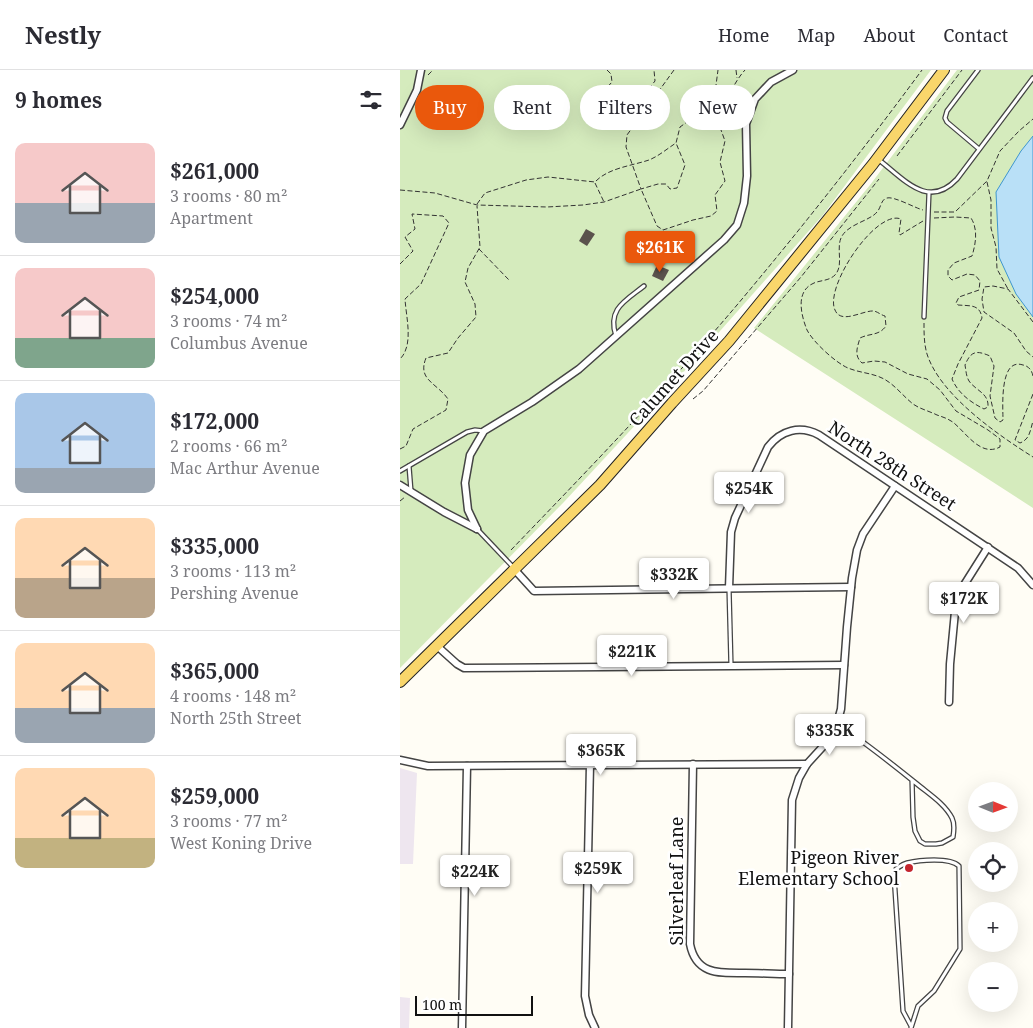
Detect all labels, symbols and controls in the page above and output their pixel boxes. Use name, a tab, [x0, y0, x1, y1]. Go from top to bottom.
text: Nestly	[25, 18, 101, 51]
text: Home	[718, 23, 769, 47]
text: Map	[797, 23, 835, 47]
text: About	[863, 23, 915, 47]
text: Contact	[943, 23, 1008, 47]
chip: Buy	[415, 85, 484, 130]
chip: Rent	[494, 85, 570, 130]
chip: Filters	[580, 85, 670, 130]
chip: New	[680, 85, 755, 130]
text: 9 homes	[15, 86, 102, 114]
icon: filters	[357, 86, 385, 114]
text: $261,000	[170, 157, 259, 185]
icon: home	[55, 163, 115, 223]
text: 3 rooms · 80 m²	[170, 185, 287, 207]
text: Apartment	[170, 207, 253, 229]
pin: $261K	[625, 230, 695, 273]
text: $261K	[636, 236, 684, 258]
text: $254,000	[170, 282, 259, 310]
icon: home	[55, 288, 115, 348]
text: 3 rooms · 74 m²	[170, 310, 287, 332]
street label: Calumet Drive	[623, 324, 723, 431]
text: Columbus Avenue	[170, 332, 308, 354]
text: $172,000	[170, 407, 259, 435]
icon: home	[55, 413, 115, 473]
street label: North 28th Street	[824, 415, 961, 515]
text: 2 rooms · 66 m²	[170, 435, 287, 457]
text: Mac Arthur Avenue	[170, 457, 320, 479]
pin: $254K	[714, 472, 784, 514]
text: $254K	[725, 477, 773, 499]
text: $335,000	[170, 532, 259, 560]
icon: home	[55, 538, 115, 598]
pin: $332K	[639, 558, 709, 600]
text: 3 rooms · 113 m²	[170, 560, 296, 582]
text: $332K	[650, 563, 698, 585]
text: Pershing Avenue	[170, 582, 299, 604]
pin: $172K	[929, 582, 999, 624]
text: $172K	[940, 587, 988, 609]
pin: $221K	[597, 634, 667, 677]
text: $221K	[608, 640, 656, 662]
text: $365,000	[170, 657, 259, 685]
icon: home	[55, 663, 115, 723]
text: 4 rooms · 148 m²	[170, 685, 296, 707]
text: North 25th Street	[170, 707, 301, 729]
pin: $335K	[795, 714, 865, 756]
text: $335K	[806, 719, 854, 741]
pin: $365K	[566, 734, 636, 776]
text: $365K	[577, 739, 625, 761]
text: $259,000	[170, 782, 259, 810]
north arrow	[968, 782, 1018, 832]
map controls	[968, 782, 1018, 1012]
icon: home	[55, 788, 115, 848]
text: 3 rooms · 77 m²	[170, 810, 287, 832]
street label: Silverleaf Lane	[664, 817, 688, 945]
text: West Koning Drive	[170, 832, 312, 854]
button: locate	[968, 842, 1018, 892]
place label: Pigeon River Elementary School	[738, 845, 900, 890]
pin: $259K	[563, 852, 633, 894]
pin: $224K	[440, 854, 510, 897]
text: $259K	[574, 857, 622, 879]
text: $224K	[451, 860, 499, 882]
marker: Pigeon River Elementary School	[903, 862, 915, 874]
button: +	[968, 902, 1018, 952]
button: −	[968, 962, 1018, 1012]
scale bar	[415, 993, 532, 1016]
text: 100 m	[422, 995, 462, 1014]

